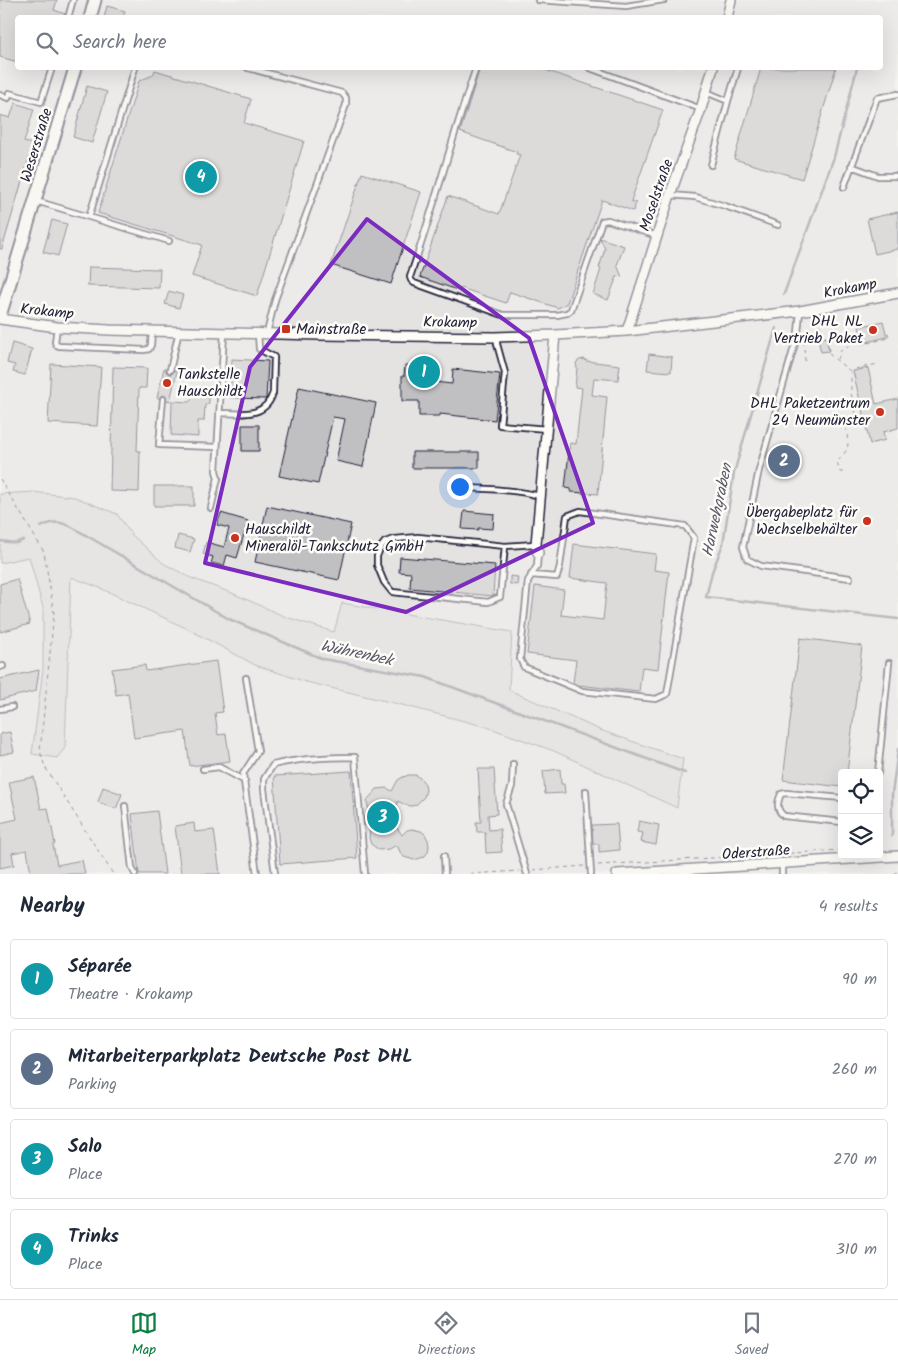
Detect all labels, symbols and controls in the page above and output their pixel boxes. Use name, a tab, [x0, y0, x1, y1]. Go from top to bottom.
search box	[15, 15, 883, 70]
text: Search here	[73, 28, 167, 58]
icon: search	[33, 29, 61, 57]
street label: Weserstraße	[14, 105, 60, 185]
street label: Moselstraße	[633, 156, 681, 235]
pin: 4	[185, 158, 217, 196]
street label: Krokamp	[821, 272, 879, 306]
street label: Krokamp	[19, 297, 75, 327]
place label: DHL NL Vertrieb Paket	[774, 310, 863, 351]
street label: Krokamp	[423, 311, 477, 335]
place label: Mainstraße	[296, 318, 366, 342]
marker: Mainstraße	[280, 323, 292, 335]
marker: DHL NL Vertrieb Paket	[867, 324, 879, 336]
pin: 1	[408, 353, 440, 391]
place label: Tankstelle Hauschildt	[177, 363, 243, 404]
marker: Tankstelle Hauschildt	[161, 377, 173, 389]
place label: DHL Paketzentrum 24 Neumünster	[750, 392, 871, 433]
marker: DHL Paketzentrum 24 Neumünster	[874, 406, 886, 418]
pin: 2	[768, 442, 800, 480]
water label: Harwehgraben	[695, 460, 740, 559]
your location	[447, 474, 473, 500]
place label: Übergabeplatz für Wechselbehälter	[746, 501, 858, 542]
marker: Übergabeplatz für Wechselbehälter	[861, 515, 873, 527]
place label: Hauschildt Mineralöl-Tankschutz GmbH	[245, 518, 424, 559]
marker: Hauschildt Mineralöl-Tankschutz GmbH	[229, 532, 241, 544]
water label: Wührenbek	[318, 634, 397, 674]
map controls	[838, 769, 883, 859]
button: locate	[838, 769, 883, 814]
pin: 3	[367, 798, 399, 836]
button: layers	[838, 814, 883, 859]
street label: Oderstraße	[721, 839, 791, 867]
text: Nearby	[20, 890, 85, 923]
text: 4 results	[819, 894, 878, 919]
text: Séparée	[68, 952, 132, 982]
text: 1	[35, 967, 39, 992]
text: 90 m	[842, 967, 877, 992]
text: Theatre · Krokamp	[68, 982, 193, 1007]
text: Mitarbeiterparkplatz Deutsche Post DHL	[68, 1042, 413, 1072]
text: 2	[32, 1057, 42, 1082]
text: 260 m	[832, 1057, 877, 1082]
text: Parking	[68, 1072, 117, 1097]
text: Salo	[68, 1132, 102, 1162]
text: 3	[33, 1147, 41, 1172]
text: 270 m	[833, 1147, 877, 1172]
text: Place	[68, 1162, 102, 1187]
text: Trinks	[68, 1222, 119, 1252]
text: 4	[33, 1237, 41, 1262]
text: 310 m	[836, 1237, 877, 1262]
text: Place	[68, 1252, 102, 1277]
tab: Map	[130, 1309, 158, 1361]
tab: Directions	[417, 1309, 475, 1361]
tab: Saved	[735, 1309, 768, 1361]

